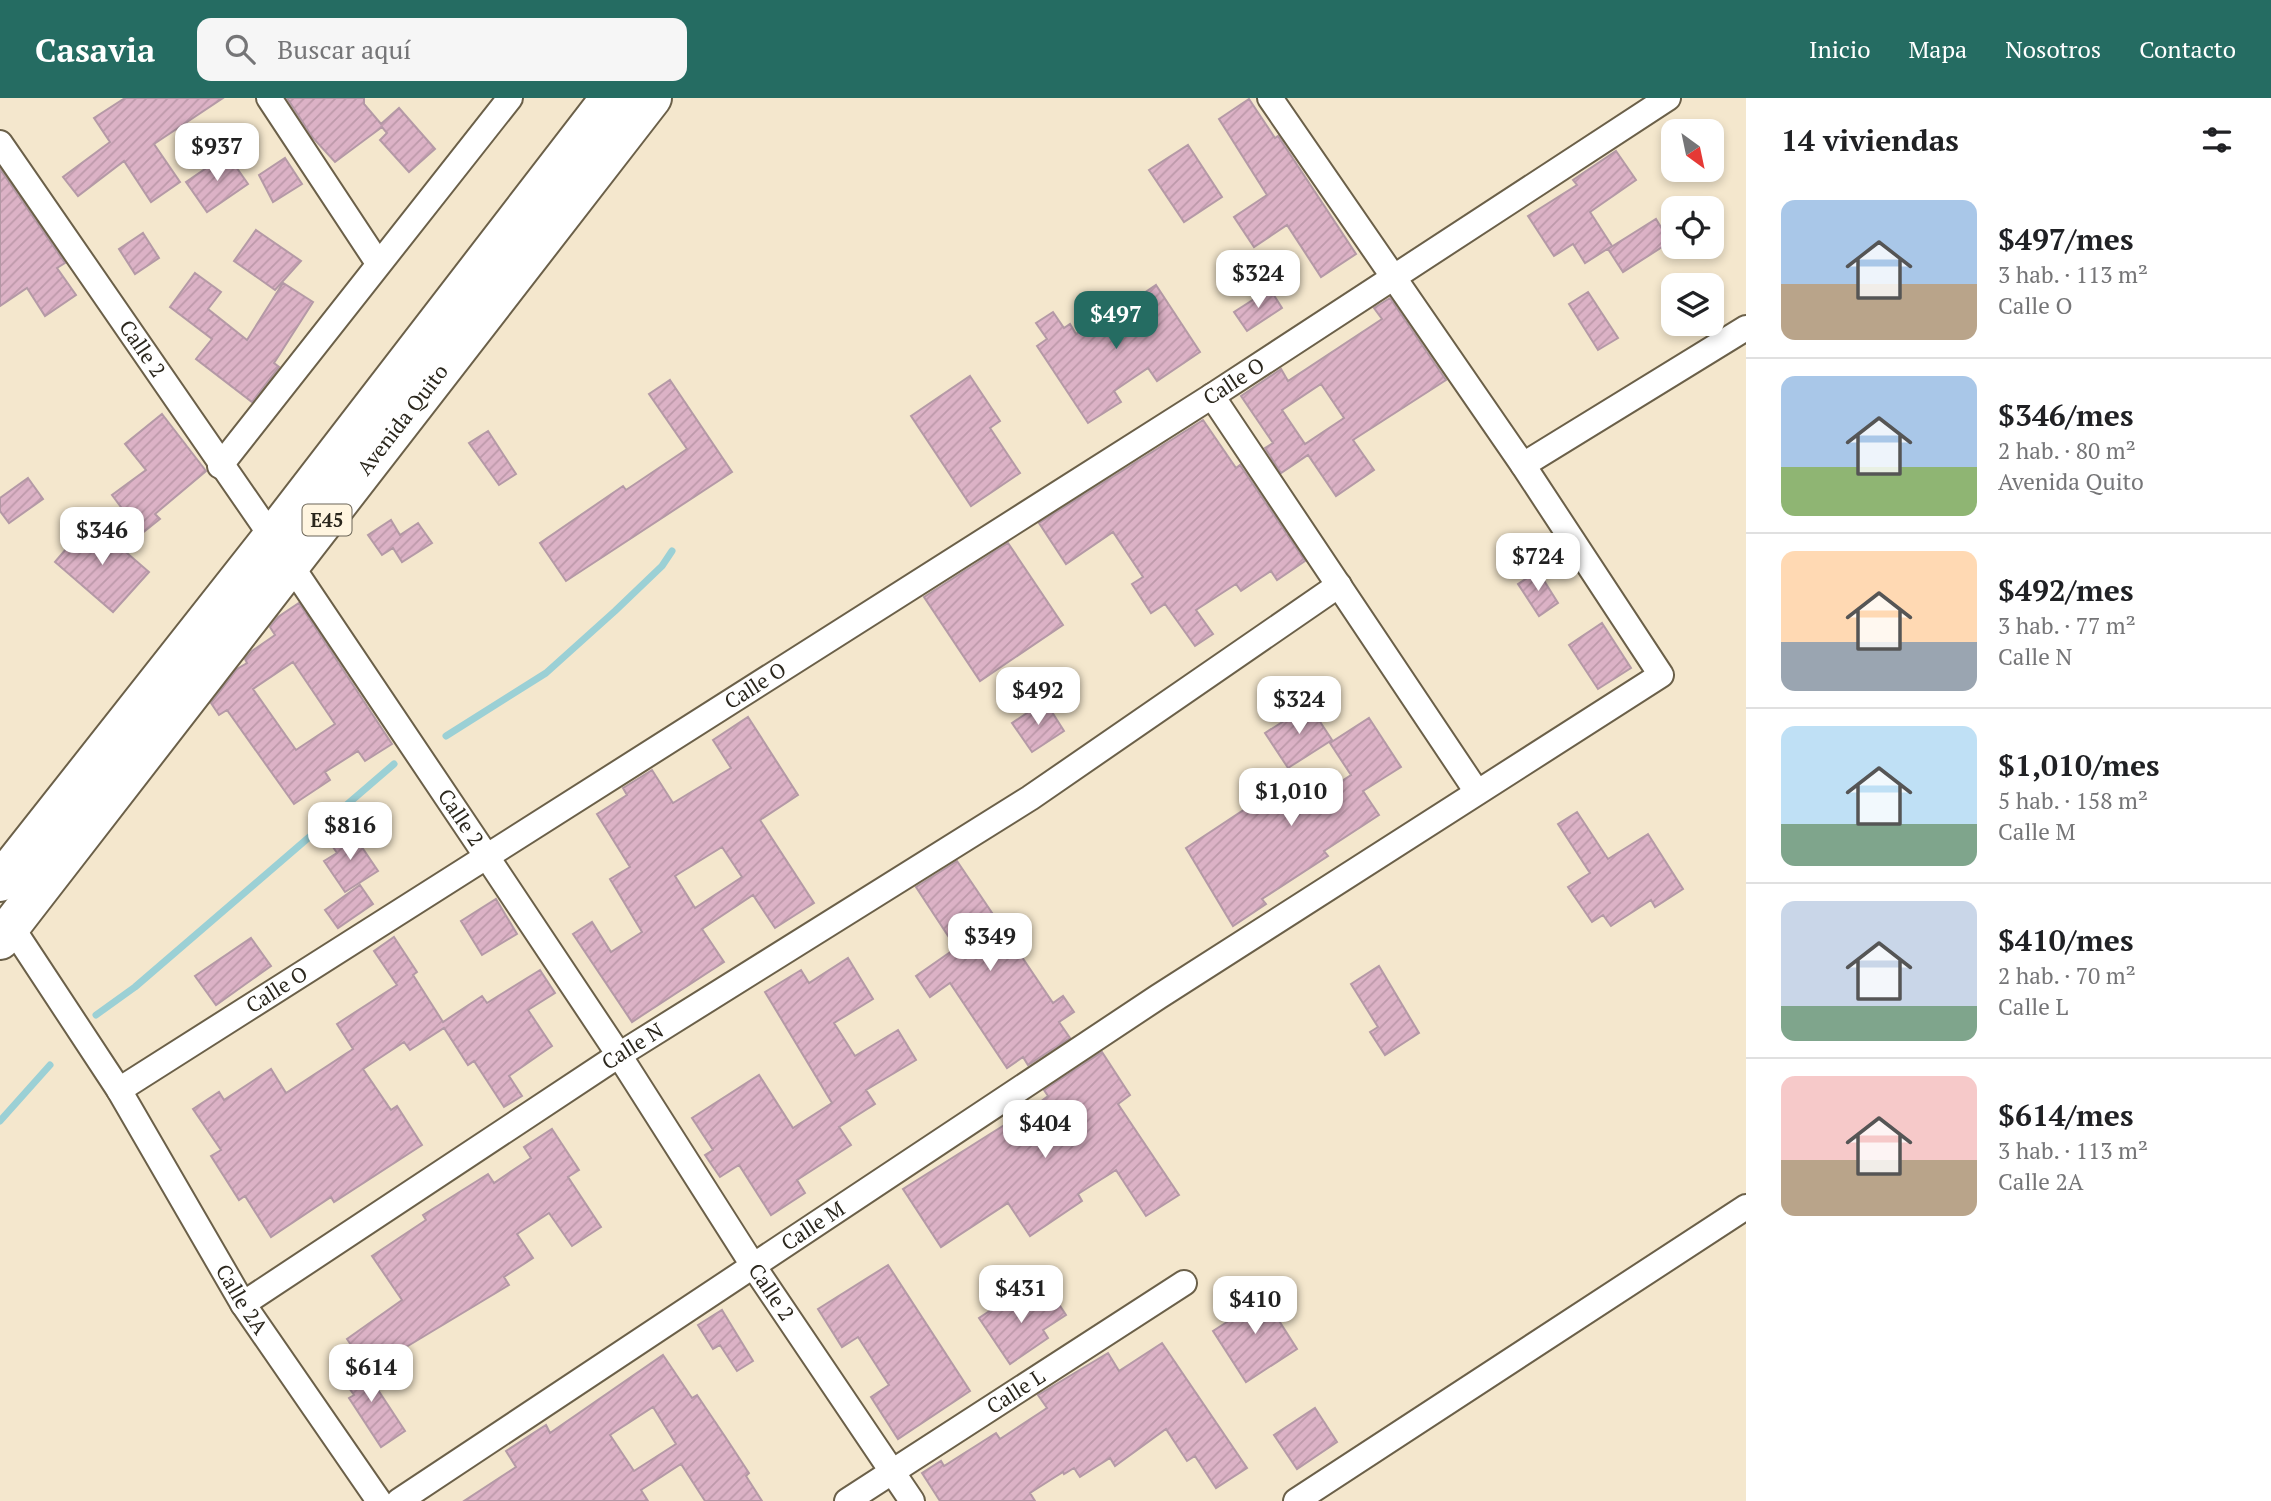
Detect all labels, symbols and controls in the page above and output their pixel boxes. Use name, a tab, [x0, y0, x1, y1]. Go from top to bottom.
search box	[197, 18, 687, 81]
text: Casavia	[35, 28, 155, 71]
icon: search	[221, 30, 259, 68]
text: Buscar aquí	[277, 32, 411, 66]
text: Inicio	[1809, 33, 1871, 65]
text: Mapa	[1909, 33, 1967, 65]
text: Nosotros	[2005, 33, 2101, 65]
text: Contacto	[2139, 33, 2236, 65]
north arrow	[1661, 119, 1724, 182]
map controls	[1661, 119, 1724, 336]
text: 14 viviendas	[1781, 120, 1959, 160]
icon: filters	[2198, 121, 2236, 159]
pin: $937	[176, 123, 258, 183]
text: $937	[191, 130, 243, 161]
button: locate	[1661, 196, 1724, 259]
text: $497/mes	[1998, 219, 2134, 259]
icon: home	[1837, 228, 1921, 312]
pin: $324	[1217, 250, 1299, 310]
text: $324	[1232, 257, 1284, 288]
text: 3 hab. · 113 m²	[1998, 259, 2148, 290]
button: layers	[1661, 273, 1724, 336]
text: Calle O	[1998, 290, 2072, 321]
pin: $497	[1075, 292, 1157, 351]
text: $497	[1090, 298, 1142, 329]
street label: Calle 2	[113, 314, 172, 382]
street label: Calle O	[1197, 350, 1270, 411]
street label: Avenida Quito	[350, 358, 454, 480]
text: $346/mes	[1998, 395, 2134, 435]
icon: home	[1837, 404, 1921, 488]
text: 2 hab. · 80 m²	[1998, 435, 2136, 466]
text: Avenida Quito	[1998, 466, 2144, 497]
road number: E45	[302, 504, 352, 536]
pin: $346	[61, 508, 143, 567]
text: $346	[76, 514, 128, 545]
pin: $724	[1497, 533, 1579, 593]
text: $724	[1512, 540, 1564, 571]
text: $492/mes	[1998, 570, 2134, 610]
icon: home	[1837, 579, 1921, 663]
text: 3 hab. · 77 m²	[1998, 610, 2136, 641]
text: Calle N	[1998, 641, 2072, 672]
street label: Calle O	[719, 655, 791, 715]
pin: $492	[997, 668, 1079, 727]
text: $492	[1012, 674, 1064, 705]
pin: $324	[1258, 676, 1340, 736]
text: $324	[1273, 683, 1325, 714]
text: $1,010/mes	[1998, 745, 2160, 785]
icon: home	[1837, 754, 1921, 838]
pin: $1,010	[1234, 768, 1348, 828]
text: $1,010	[1255, 775, 1327, 806]
street label: Calle 2	[432, 783, 491, 851]
text: 5 hab. · 158 m²	[1998, 785, 2148, 816]
pin: $816	[309, 802, 391, 862]
text: $816	[324, 809, 376, 840]
text: Calle M	[1998, 816, 2075, 847]
pin: $349	[949, 914, 1031, 973]
text: $349	[964, 920, 1016, 951]
text: $410/mes	[1998, 920, 2134, 960]
icon: home	[1837, 929, 1921, 1013]
street label: Calle O	[240, 959, 313, 1019]
text: 2 hab. · 70 m²	[1998, 960, 2136, 991]
text: Calle L	[1998, 991, 2068, 1022]
street label: Calle N	[596, 1016, 668, 1076]
text: $614/mes	[1998, 1095, 2134, 1135]
pin: $404	[1004, 1100, 1086, 1160]
icon: home	[1837, 1104, 1921, 1188]
text: $404	[1019, 1107, 1071, 1138]
text: 3 hab. · 113 m²	[1998, 1135, 2148, 1166]
text: Calle 2A	[1998, 1166, 2083, 1197]
street label: Calle M	[775, 1194, 850, 1256]
street label: Calle 2	[742, 1257, 801, 1326]
street label: Calle 2A	[210, 1259, 275, 1340]
pin: $431	[980, 1266, 1062, 1325]
text: $431	[995, 1272, 1047, 1303]
pin: $410	[1214, 1276, 1296, 1336]
text: $410	[1229, 1283, 1281, 1314]
pin: $614	[330, 1344, 412, 1404]
text: $614	[345, 1351, 397, 1382]
street label: Calle L	[981, 1362, 1050, 1420]

